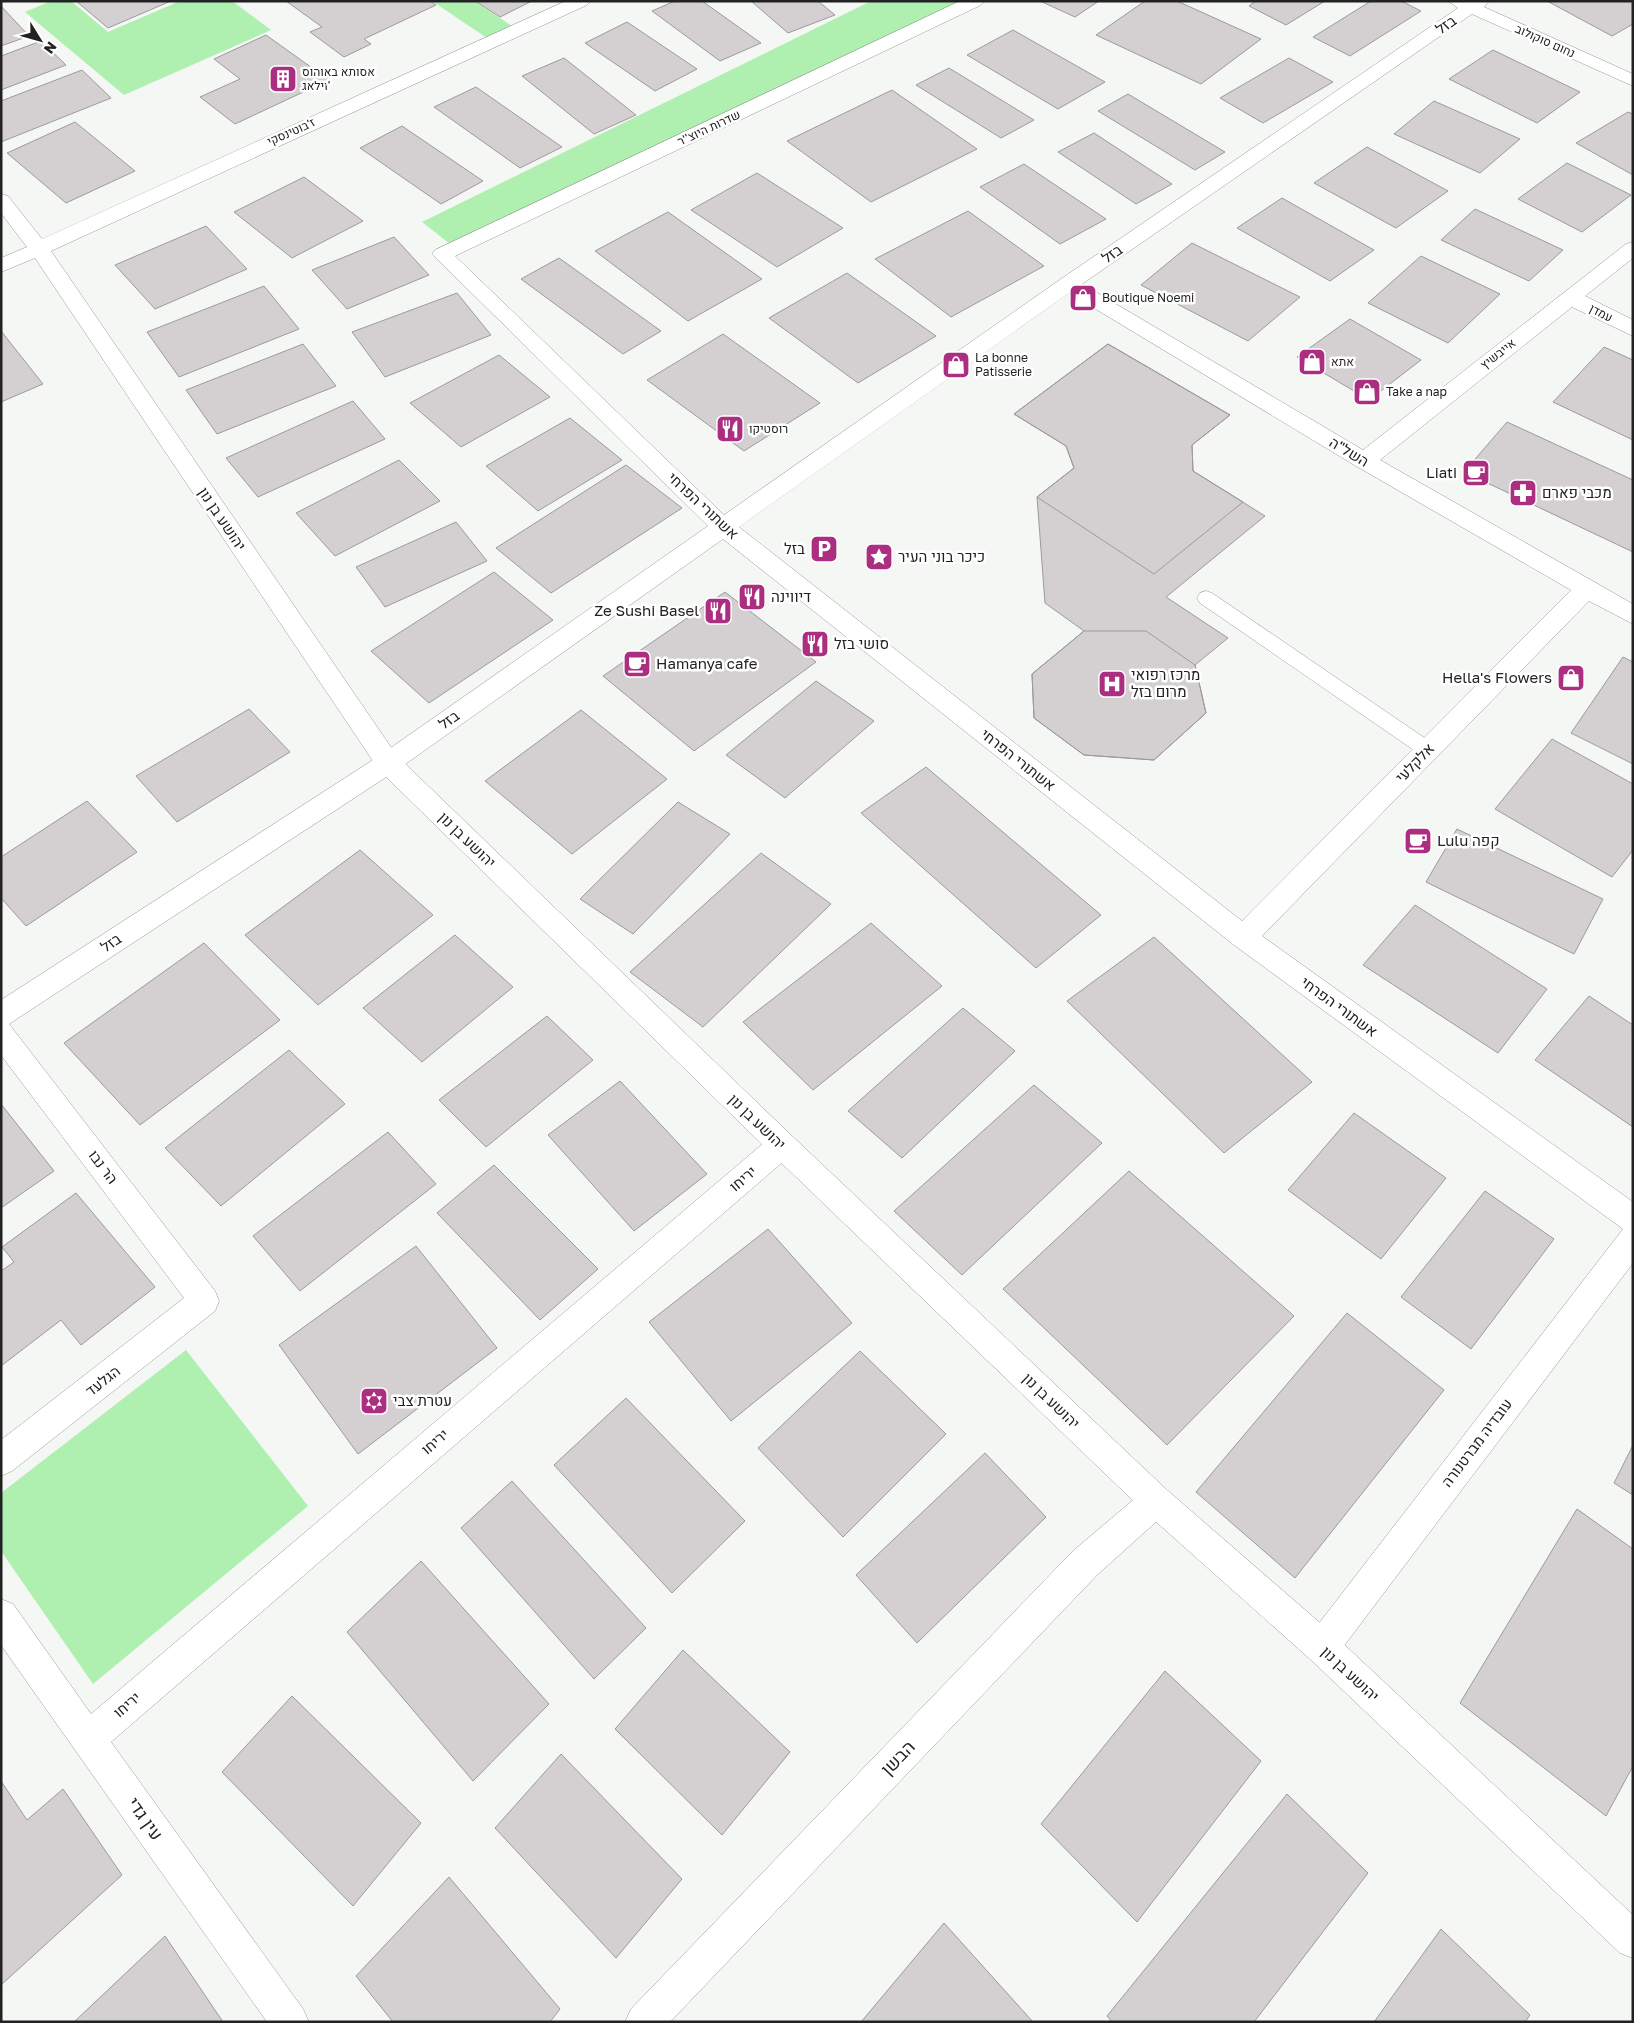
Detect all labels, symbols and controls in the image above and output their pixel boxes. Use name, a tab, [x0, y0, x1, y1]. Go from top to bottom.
street label: בזל	[1432, 11, 1459, 38]
north arrow	[15, 15, 65, 65]
street label: נחום סוקולוב	[1513, 21, 1577, 60]
text: N	[41, 39, 61, 57]
building icon: אסותא באוהוס וילאג'	[268, 64, 298, 94]
place label: אסותא באוהוס וילאג'	[302, 64, 375, 93]
street label: שדרות היוצ''ר	[675, 106, 743, 149]
street label: ז'בוטינסקי	[265, 114, 317, 149]
street label: בזל	[1098, 240, 1125, 266]
shop icon: Boutique Noemi	[1068, 283, 1098, 313]
place label: Boutique Noemi	[1102, 290, 1194, 305]
street label: עמדן	[1587, 300, 1615, 325]
street label: אייבשיץ	[1477, 335, 1519, 372]
shop icon: אתא	[1297, 347, 1327, 377]
shop icon: La bonne Patisserie	[941, 350, 971, 380]
place label: La bonne Patisserie	[975, 350, 1032, 379]
place label: אתא	[1331, 354, 1354, 369]
shop icon: Take a nap	[1352, 377, 1382, 407]
place label: Take a nap	[1386, 384, 1447, 399]
restaurant icon: רוסטיקו	[715, 414, 745, 444]
place label: רוסטיקו	[749, 421, 788, 436]
street label: השל"ה	[1326, 432, 1373, 470]
cafe icon: Liati	[1461, 458, 1491, 488]
place label: Liati	[1426, 463, 1457, 481]
street label: אשתורי הפרחי	[665, 468, 743, 543]
pharmacy icon: מכבי פארם	[1508, 478, 1538, 508]
street label: יהושע בן נון	[195, 483, 250, 553]
place label: מכבי פארם	[1542, 483, 1612, 501]
parking icon: בזל	[809, 534, 839, 564]
place label: בזל	[784, 539, 805, 557]
place icon: כיכר בוני העיר	[864, 542, 894, 572]
place label: כיכר בוני העיר	[898, 547, 985, 565]
restaurant icon: דיווינה	[737, 582, 767, 612]
place label: דיווינה	[771, 587, 811, 605]
restaurant icon: Ze Sushi Basel	[703, 596, 733, 626]
place label: Ze Sushi Basel	[594, 601, 699, 619]
restaurant icon: סושי בזל	[800, 629, 830, 659]
place label: סושי בזל	[834, 634, 889, 652]
cafe icon: Hamanya cafe	[622, 649, 652, 679]
place label: Hamanya cafe	[656, 654, 758, 672]
shop icon: Hella's Flowers	[1556, 663, 1586, 693]
place label: מרכז רפואי מרום בזל	[1131, 665, 1200, 700]
place label: Hella's Flowers	[1442, 668, 1552, 686]
hospital icon: מרכז רפואי מרום בזל	[1097, 669, 1127, 699]
street label: בזל	[435, 706, 462, 733]
street label: אשתורי הפרחי	[978, 724, 1060, 794]
street label: אלקלעי	[1391, 739, 1437, 786]
street label: יהושע בן נון	[435, 808, 500, 871]
cafe icon: Lulu קפה	[1403, 826, 1433, 856]
place label: Lulu קפה	[1437, 831, 1500, 849]
street label: בזל	[97, 929, 124, 955]
street label: אשתורי הפרחי	[1298, 972, 1381, 1040]
street label: יהושע בן נון	[725, 1090, 790, 1153]
street label: הר נבו	[85, 1146, 122, 1187]
street label: יריחו	[725, 1162, 760, 1195]
street label: הגלעד	[82, 1361, 123, 1399]
street label: יהושע בן נון	[1019, 1369, 1084, 1432]
synagogue icon: עטרת צבי	[359, 1386, 389, 1416]
place label: עטרת צבי	[393, 1391, 452, 1409]
street label: עובדיה מברטנורה	[1437, 1395, 1515, 1490]
street label: יריחו	[417, 1425, 452, 1458]
street label: יהושע בן נון	[1318, 1642, 1383, 1704]
street label: יריחו	[109, 1688, 144, 1721]
street label: הבשן	[876, 1735, 919, 1779]
street label: עין גדי	[123, 1793, 168, 1844]

